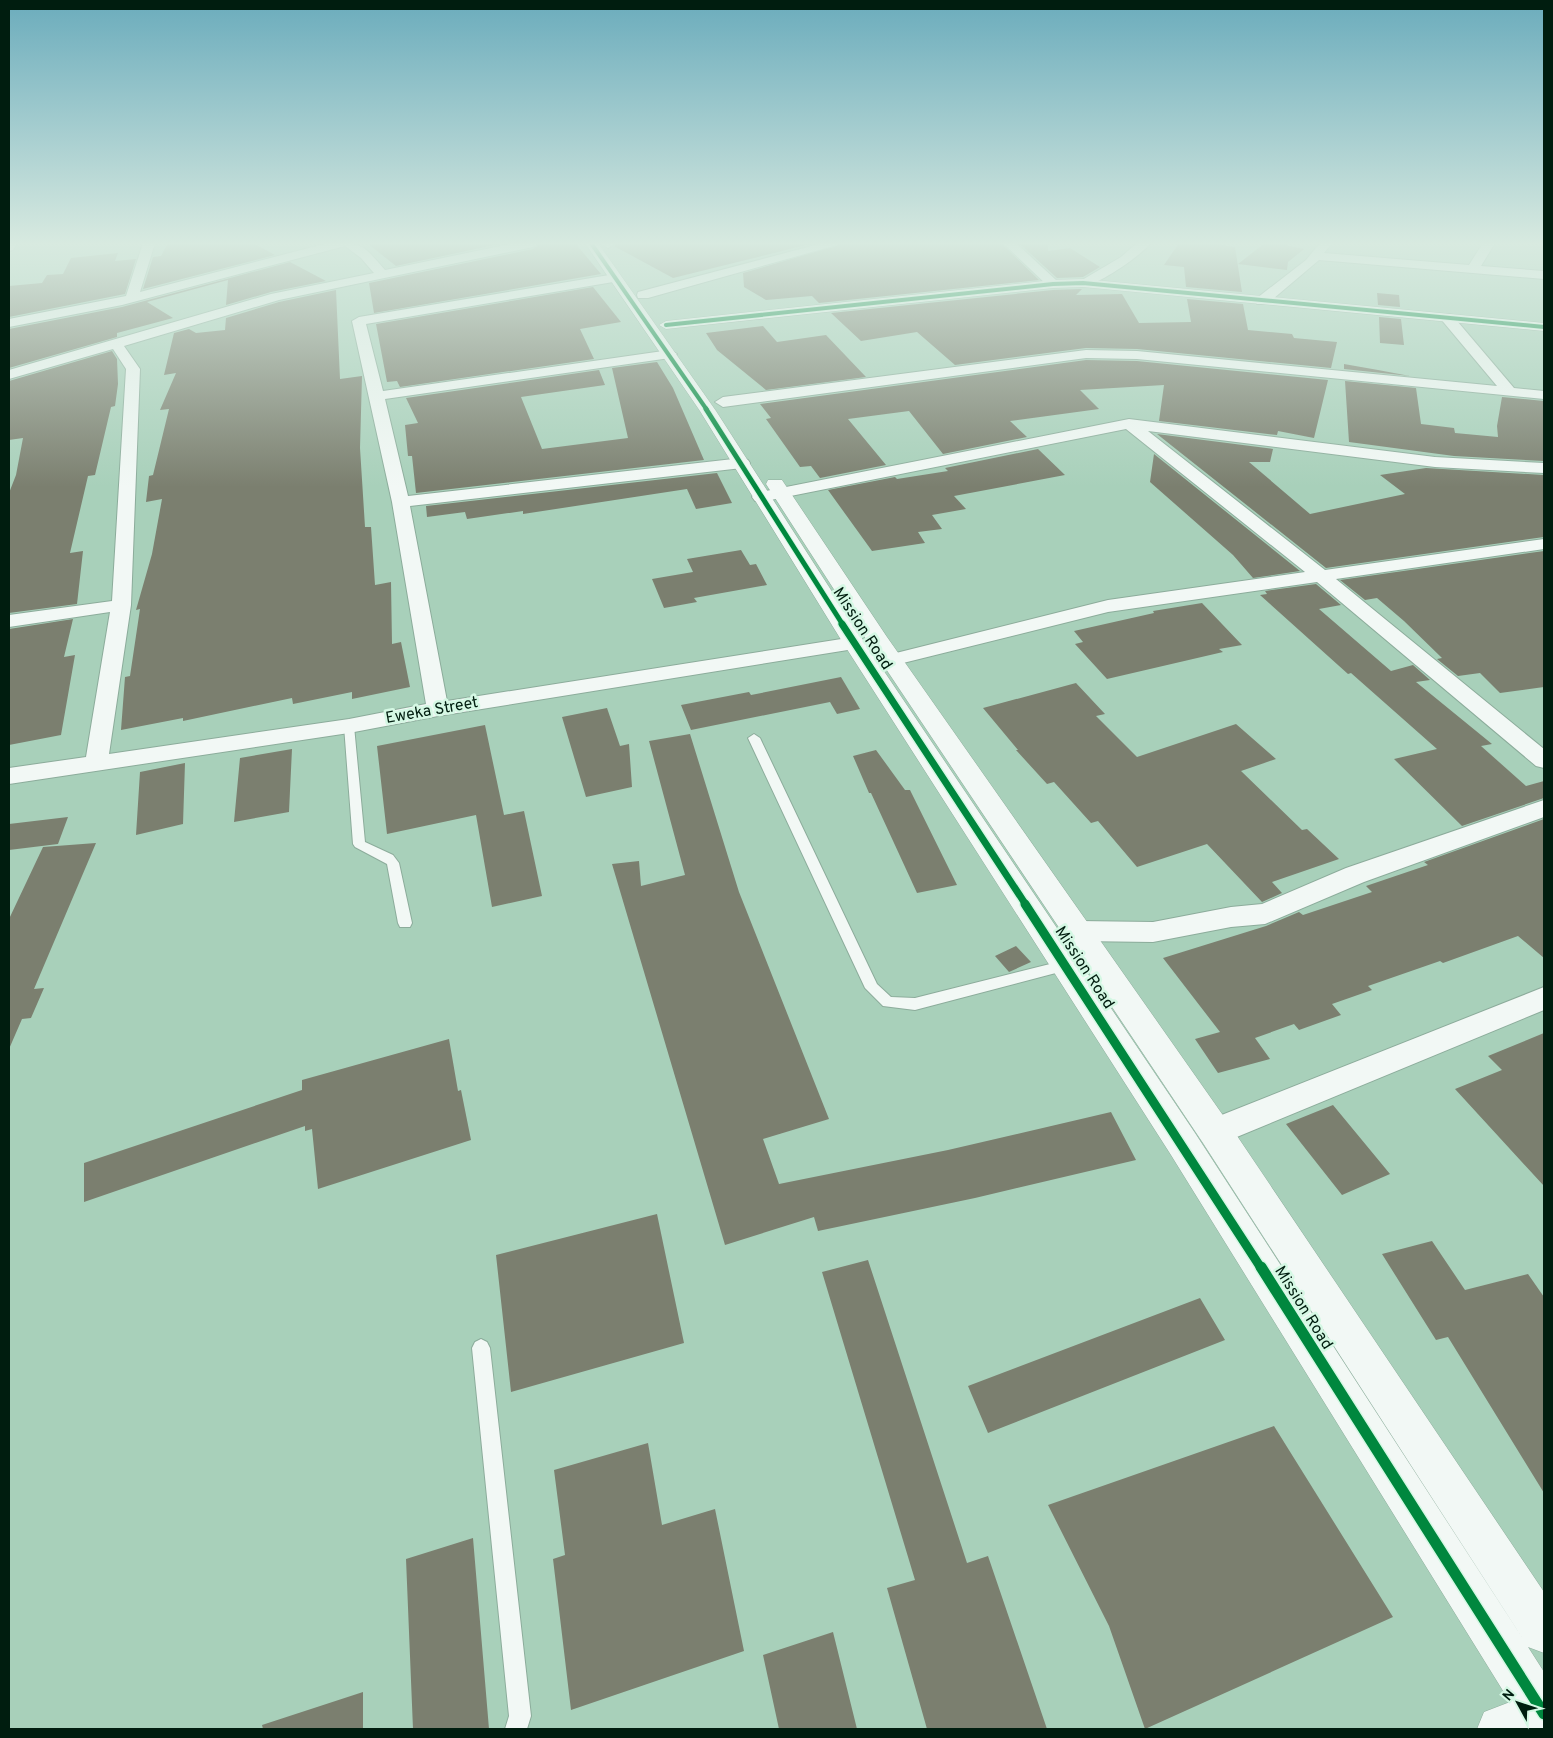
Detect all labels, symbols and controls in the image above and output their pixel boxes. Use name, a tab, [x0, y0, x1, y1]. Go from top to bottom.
street label: Mission Road	[828, 584, 896, 674]
street label: Eweka Street	[384, 693, 480, 729]
street label: Mission Road	[1050, 923, 1118, 1013]
street label: Mission Road	[1269, 1263, 1337, 1353]
north arrow	[1493, 1678, 1543, 1728]
text: N	[1499, 1686, 1519, 1705]

